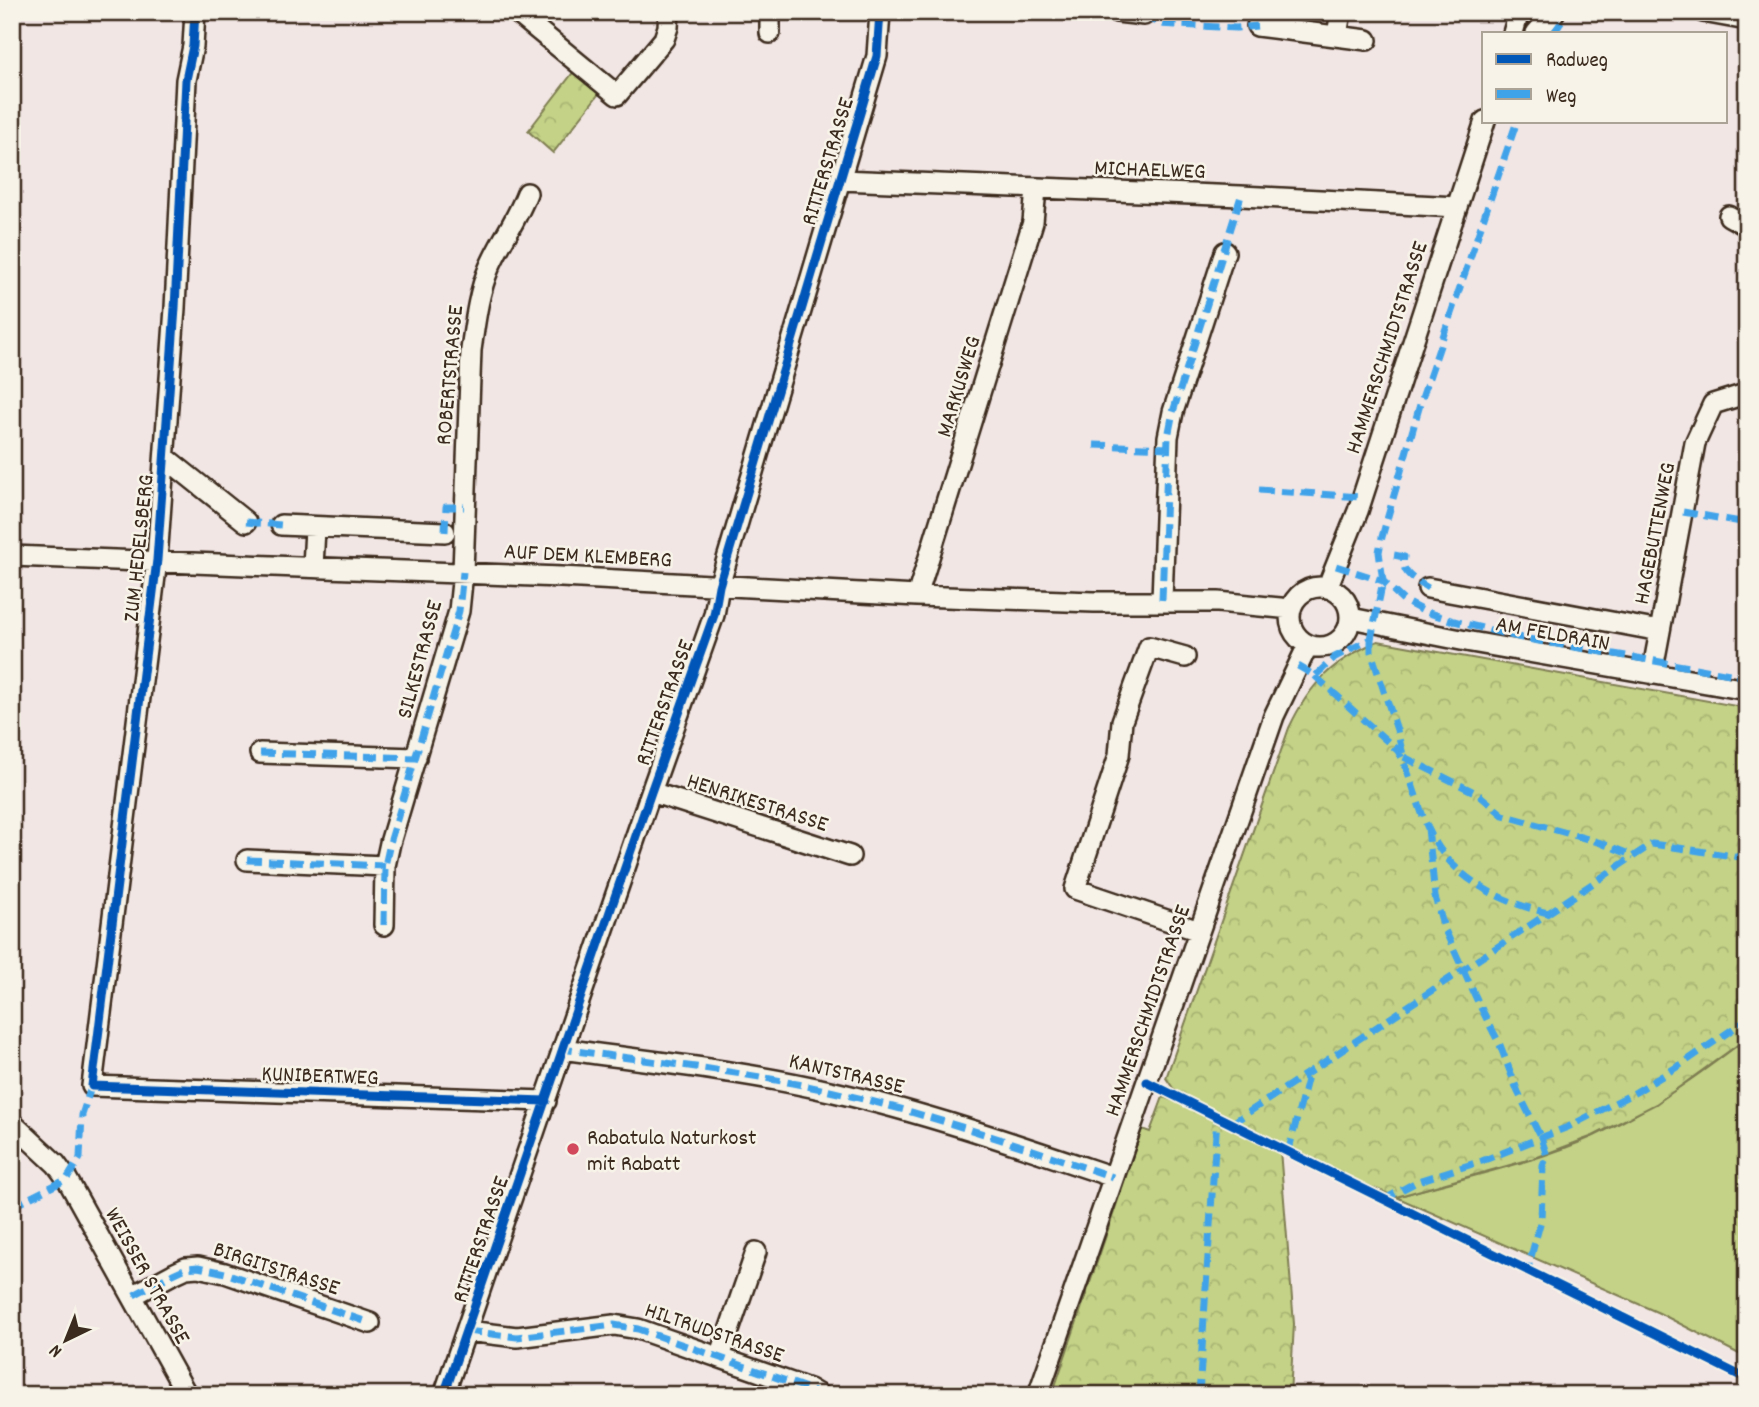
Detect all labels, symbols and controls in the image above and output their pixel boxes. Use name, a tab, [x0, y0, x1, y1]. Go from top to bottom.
legend	[1482, 32, 1728, 122]
text: Radweg	[1546, 47, 1608, 77]
text: Weg	[1546, 83, 1577, 113]
street label: RITTERSTRASSE	[794, 93, 865, 230]
street label: MICHAELWEG	[1094, 153, 1206, 190]
street label: HAMMERSCHMIDTSTRASSE	[1338, 237, 1438, 459]
street label: ROBERTSTRASSE	[429, 304, 474, 446]
street label: MARKUSWEG	[929, 332, 991, 442]
street label: HAGEBUTTENWEG	[1627, 460, 1686, 607]
street label: ZUM HEDELSBERG	[116, 473, 165, 624]
street label: AUF DEM KLEMBERG	[503, 537, 673, 578]
street label: SILKESTRASSE	[390, 596, 453, 723]
street label: AM FELDRAIN	[1493, 609, 1612, 662]
street label: RITTERSTRASSE	[628, 635, 705, 771]
street label: HENRIKESTRASSE	[682, 766, 832, 843]
street label: HAMMERSCHMIDTSTRASSE	[1098, 900, 1201, 1121]
street label: KANTSTRASSE	[785, 1046, 908, 1105]
street label: KUNIBERTWEG	[261, 1059, 379, 1096]
place label: Rabatula Naturkost mit Rabatt	[587, 1123, 757, 1182]
marker: Rabatula Naturkost mit Rabatt	[565, 1141, 581, 1157]
street label: RITTERSTRASSE	[445, 1172, 520, 1308]
street label: WEISSER STRASSE	[95, 1202, 197, 1352]
street label: BIRGITSTRASSE	[209, 1234, 344, 1306]
street label: HILTRUDSTRASSE	[640, 1295, 789, 1374]
north arrow	[32, 1306, 102, 1376]
text: N	[44, 1337, 69, 1363]

